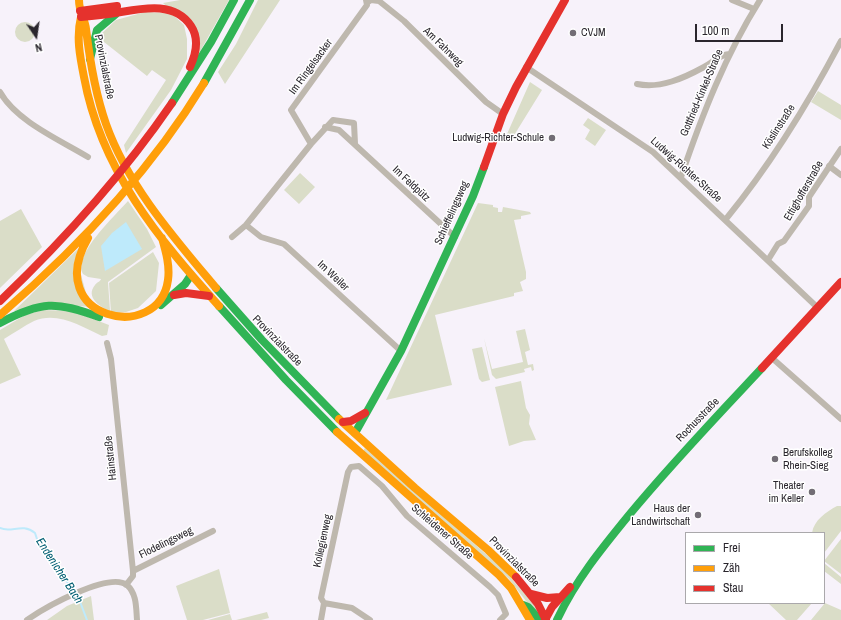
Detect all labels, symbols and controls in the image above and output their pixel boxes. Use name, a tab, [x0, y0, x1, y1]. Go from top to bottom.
north arrow	[16, 16, 56, 56]
scale bar	[697, 16, 785, 42]
text: 100 m	[702, 23, 729, 39]
street label: Am Fahrweg	[420, 25, 466, 69]
place label: CVJM	[581, 26, 606, 40]
marker: CVJM	[568, 28, 578, 38]
street label: Provinzialstraße	[91, 34, 117, 100]
street label: Im Ringelsacker	[287, 37, 335, 97]
text: N	[34, 40, 43, 55]
street label: Gottfried-Kinkel-Straße	[678, 48, 726, 138]
street label: Köslinstraße	[760, 102, 798, 152]
place label: Ludwig-Richter-Schule	[452, 131, 544, 145]
marker: Ludwig-Richter-Schule	[547, 133, 557, 143]
street label: Ludwig-Richter-Straße	[648, 135, 724, 205]
street label: Ettighofferstraße	[782, 159, 826, 223]
street label: Im Feldpütz	[389, 163, 433, 205]
street label: Schieffelingsweg	[432, 179, 472, 247]
street label: Im Weiler	[314, 258, 352, 294]
street label: Provinzialstraße	[249, 313, 305, 369]
street label: Rochusstraße	[674, 395, 722, 445]
street label: Hainstraße	[102, 435, 120, 481]
place label: Berufskolleg Rhein-Sieg	[783, 446, 833, 472]
marker: Berufskolleg Rhein-Sieg	[770, 454, 780, 464]
place label: Theater im Keller	[768, 479, 804, 505]
marker: Theater im Keller	[807, 487, 817, 497]
street label: Schleidener Straße	[408, 502, 476, 562]
place label: Haus der Landwirtschaft	[631, 502, 690, 528]
marker: Haus der Landwirtschaft	[693, 510, 703, 520]
street label: Kollegienweg	[311, 513, 335, 569]
street label: Flodelingsweg	[137, 524, 195, 562]
legend	[685, 532, 825, 604]
street label: Provinzialstraße	[486, 534, 542, 590]
water label: Endenicher Bach	[32, 535, 86, 607]
text: Frei	[723, 540, 741, 556]
text: Zäh	[723, 560, 740, 576]
text: Stau	[723, 580, 743, 596]

